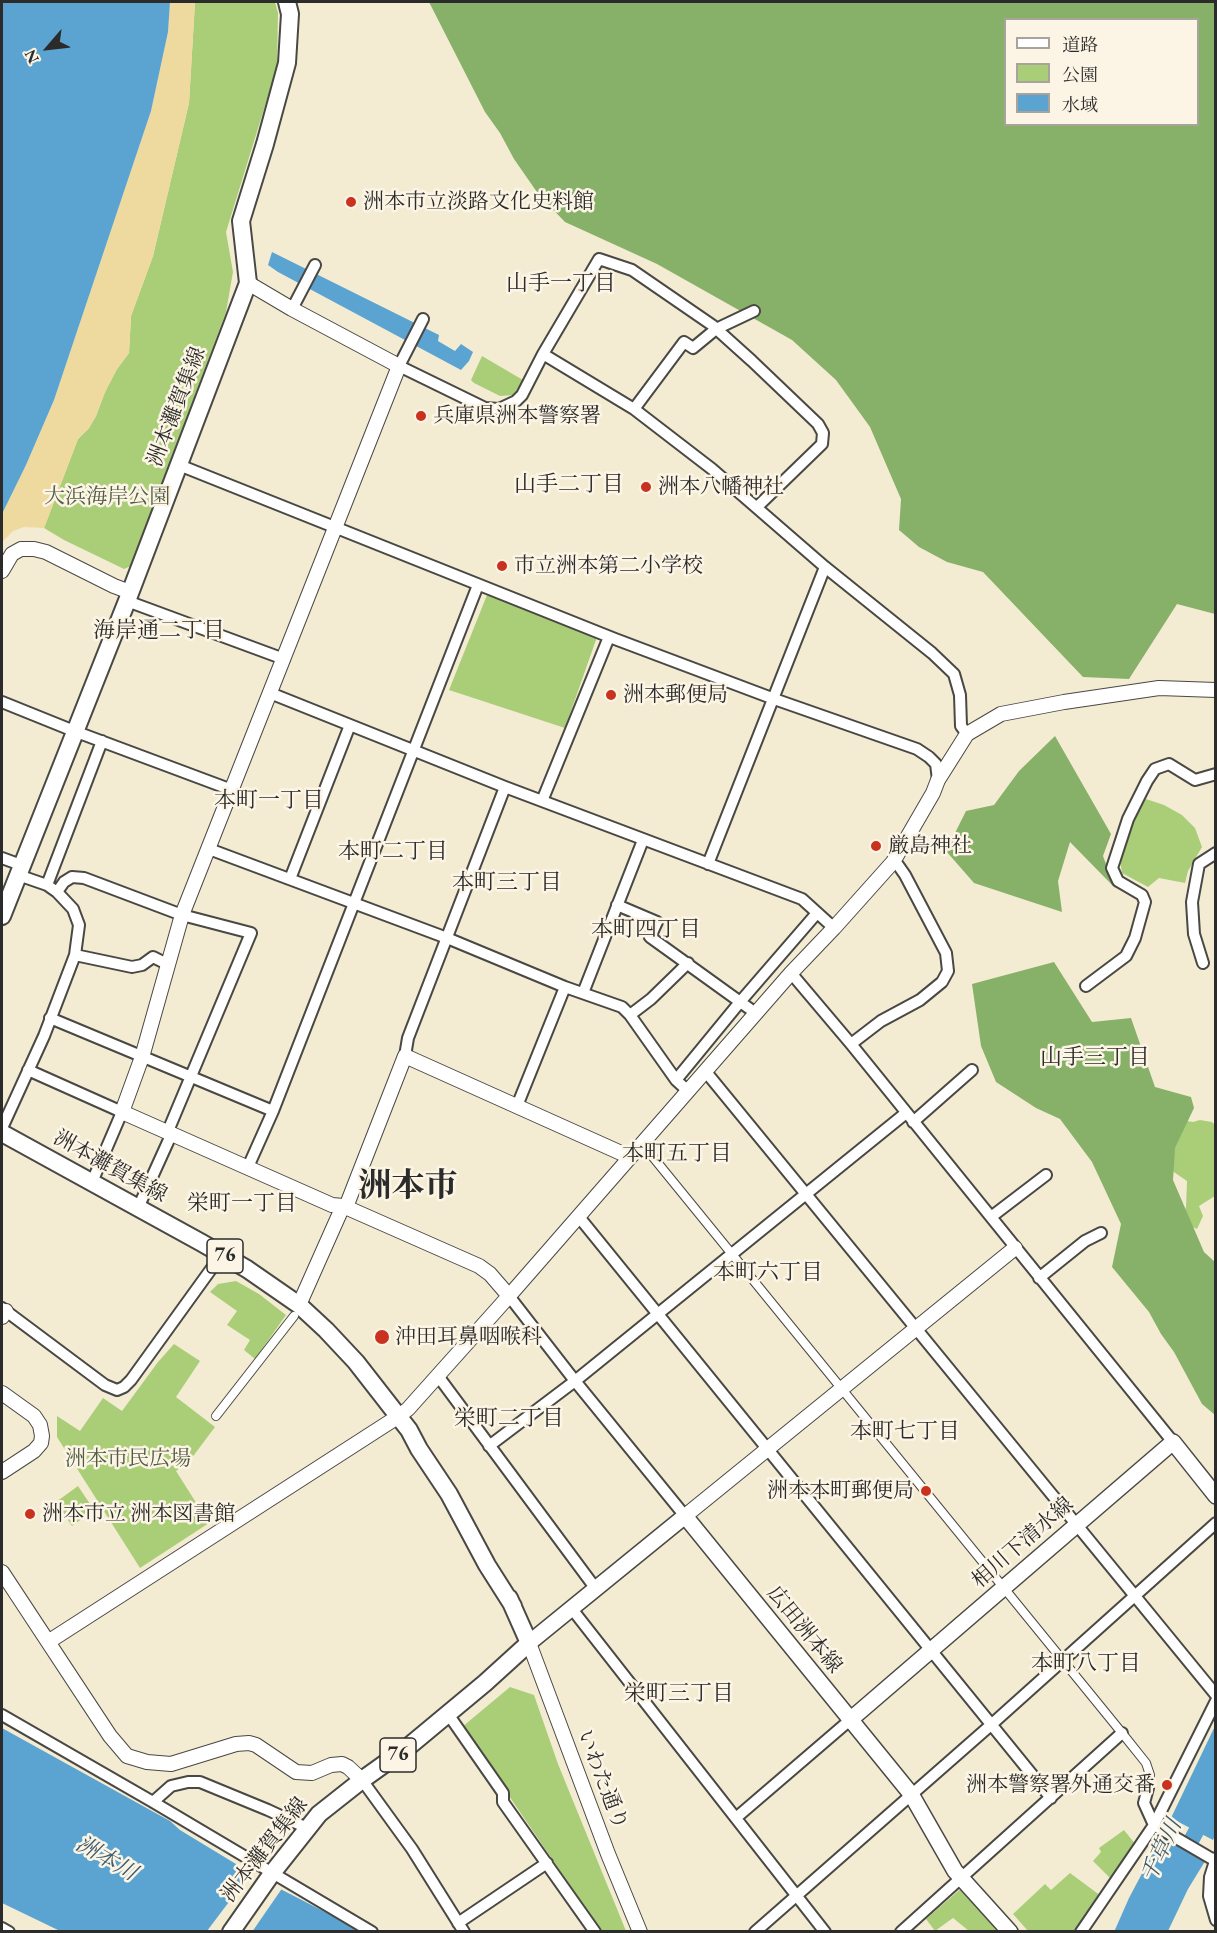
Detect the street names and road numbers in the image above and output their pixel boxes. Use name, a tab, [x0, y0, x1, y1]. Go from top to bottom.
street label: 洲本灘賀集線	[143, 344, 211, 470]
street label: 洲本灘賀集線	[49, 1125, 171, 1209]
road number: 76	[207, 1239, 243, 1273]
street label: 相川下清水線	[967, 1492, 1079, 1594]
street label: 広田洲本線	[761, 1581, 847, 1679]
street label: いわた通り	[571, 1726, 633, 1834]
road number: 76	[380, 1738, 416, 1772]
street label: 洲本灘賀集線	[216, 1793, 314, 1907]

